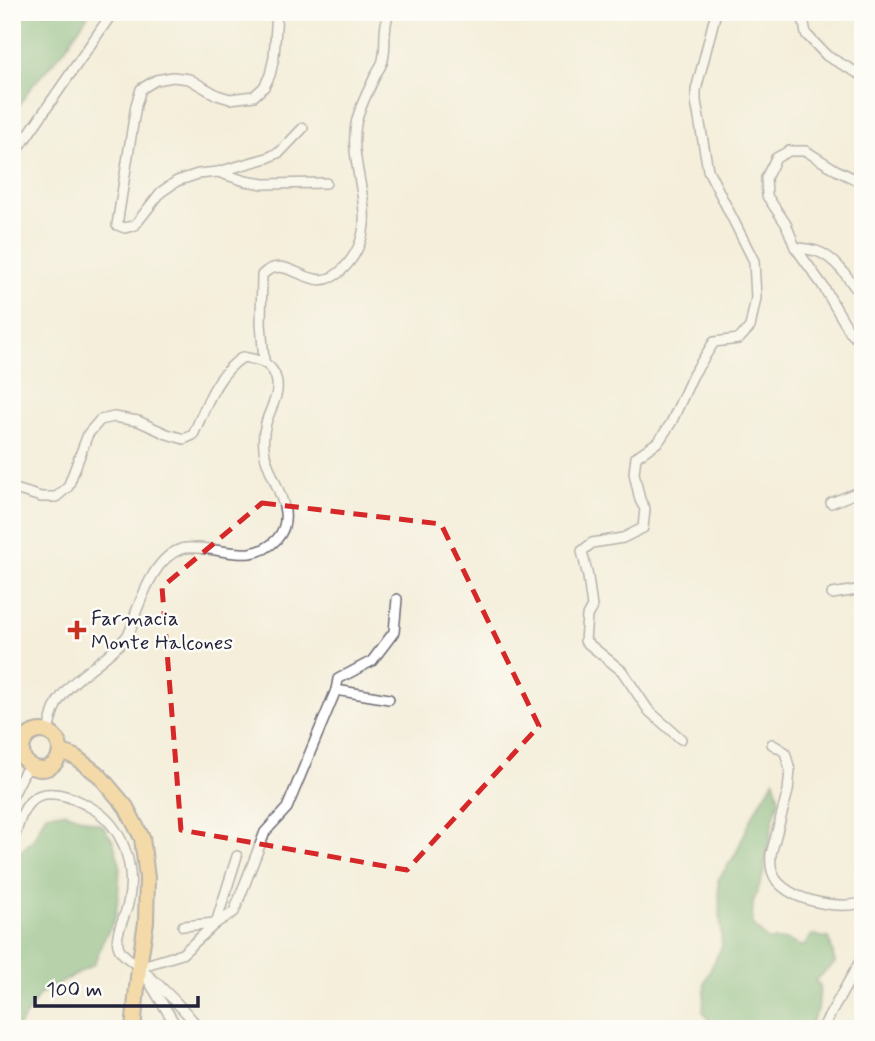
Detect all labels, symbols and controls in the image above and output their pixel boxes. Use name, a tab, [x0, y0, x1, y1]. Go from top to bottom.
place label: Farmacia Monte Halcones	[91, 605, 233, 657]
marker: Farmacia Monte Halcones	[69, 622, 85, 638]
scale bar	[35, 964, 198, 1008]
text: 100 m	[46, 976, 102, 1004]

